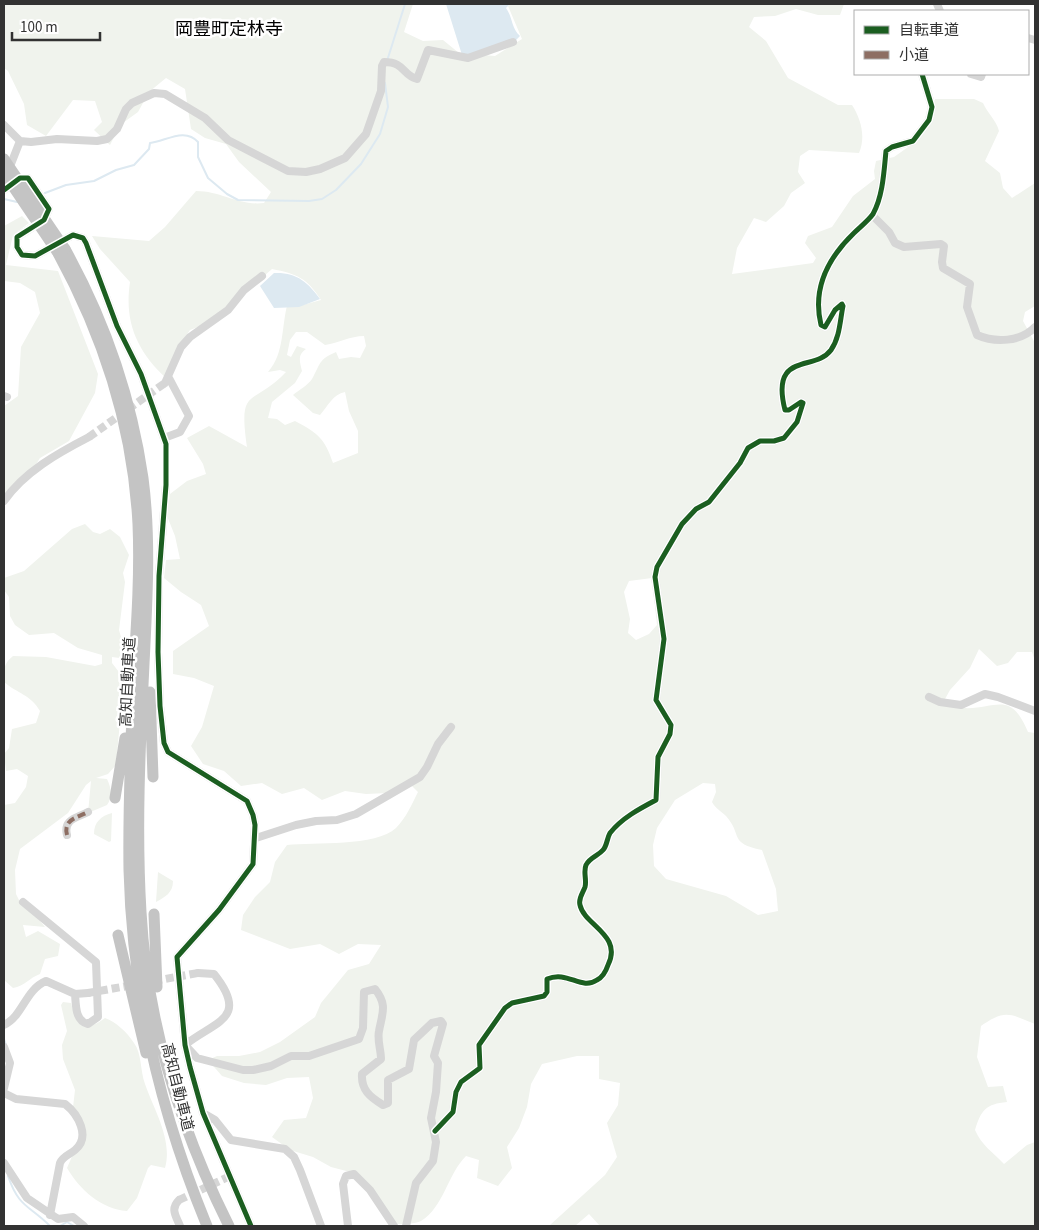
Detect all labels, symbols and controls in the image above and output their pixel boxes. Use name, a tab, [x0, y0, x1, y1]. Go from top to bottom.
scale bar	[12, 10, 100, 42]
legend	[854, 10, 1029, 75]
text: 100 m	[20, 17, 58, 38]
district label: 岡豊町定林寺	[175, 17, 283, 42]
text: 自転車道	[899, 20, 959, 41]
text: 小道	[899, 45, 929, 66]
street label: 高知自動車道	[115, 637, 141, 727]
street label: 高知自動車道	[156, 1041, 198, 1133]

